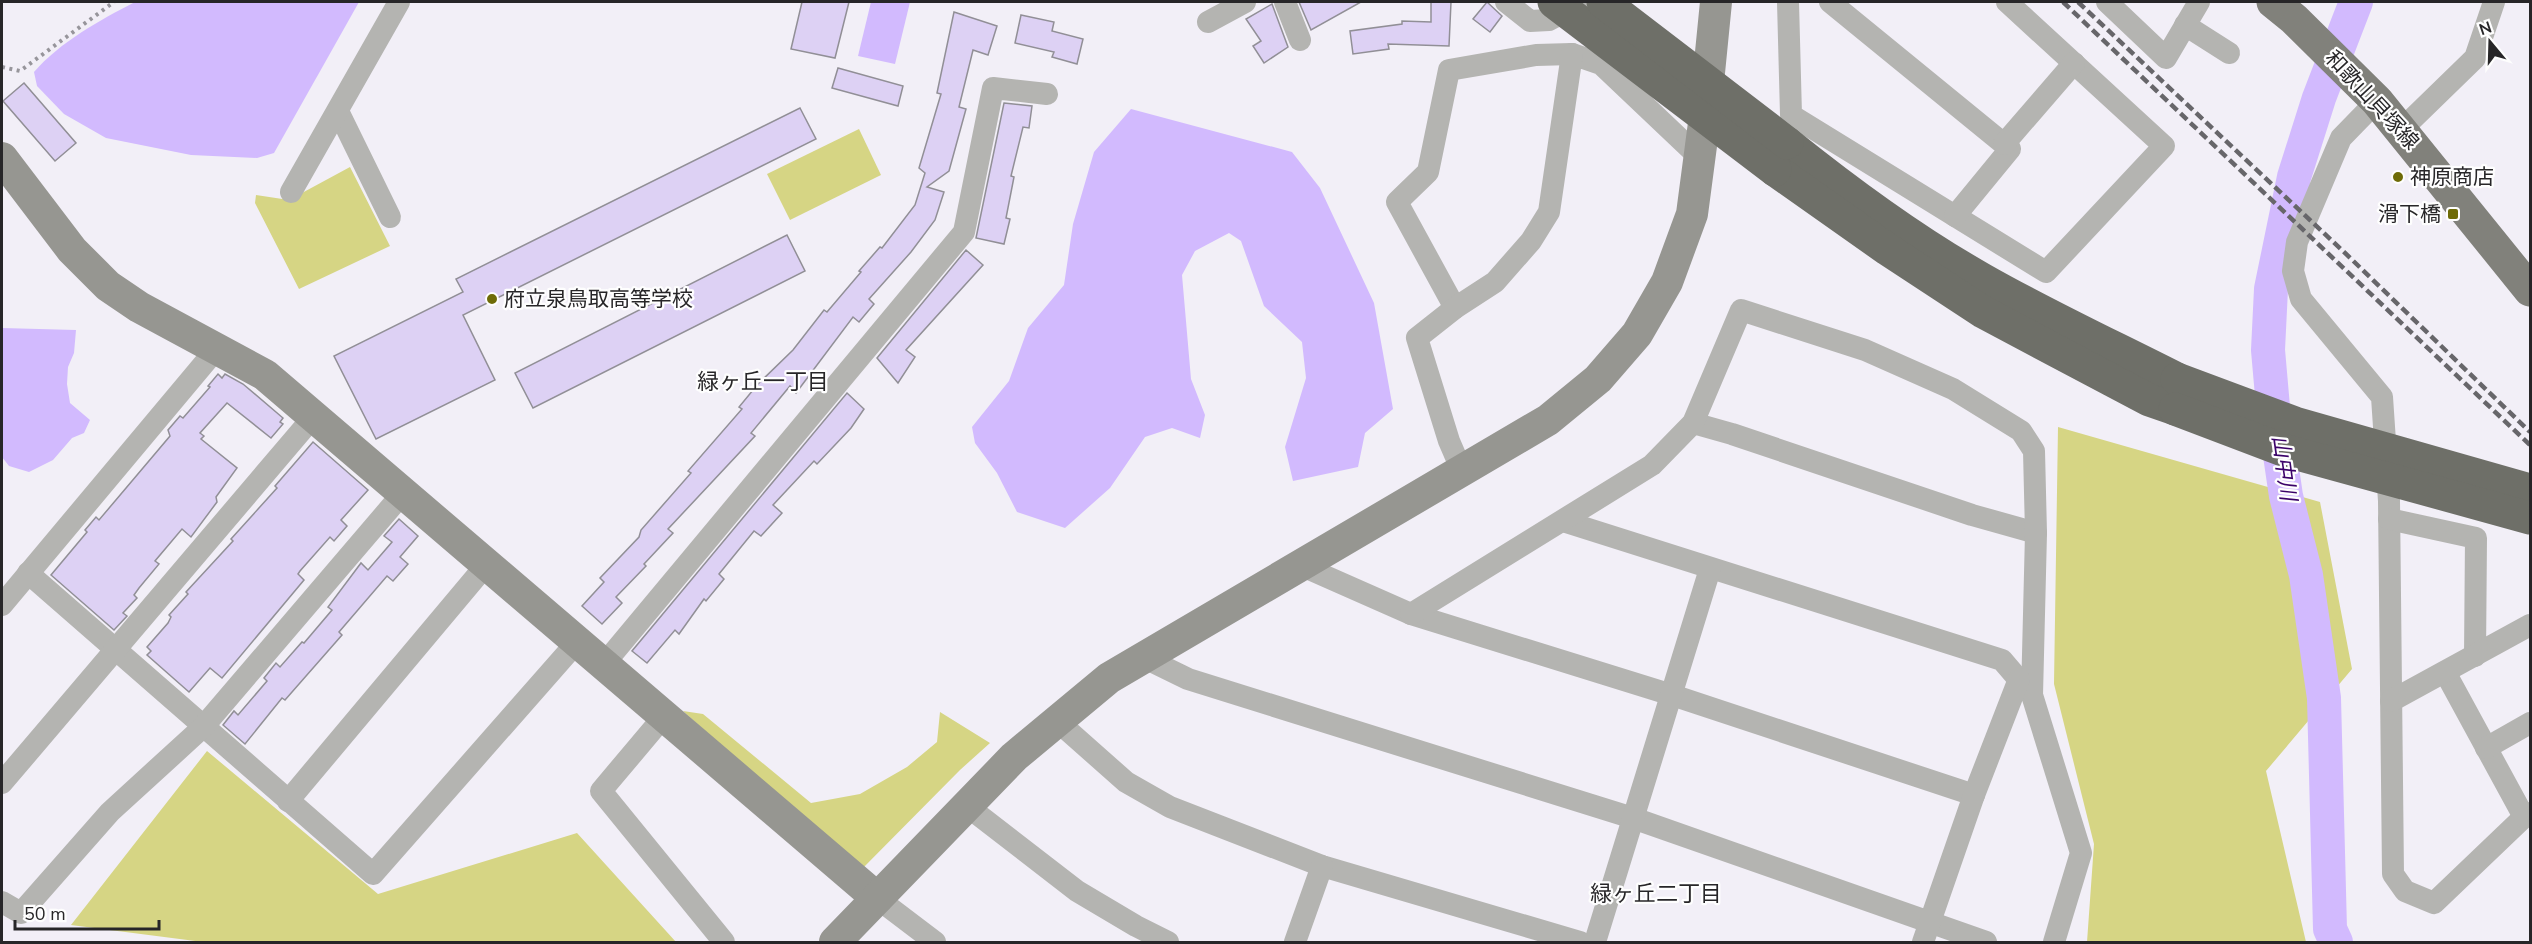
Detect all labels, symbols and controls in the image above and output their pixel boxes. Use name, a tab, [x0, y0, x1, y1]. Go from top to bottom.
north arrow	[2460, 12, 2520, 72]
text: N	[2476, 16, 2495, 41]
street label: 和歌山貝塚線	[2319, 44, 2425, 156]
place label: 神原商店	[2410, 163, 2494, 191]
marker: 神原商店	[2391, 170, 2405, 184]
place label: 滑下橋	[2378, 200, 2441, 228]
marker: 滑下橋	[2446, 207, 2460, 221]
place label: 府立泉鳥取高等学校	[504, 285, 693, 313]
marker: 府立泉鳥取高等学校	[485, 292, 499, 306]
district label: 緑ヶ丘一丁目	[697, 367, 829, 397]
water label: 山中川	[2265, 433, 2304, 505]
district label: 緑ヶ丘二丁目	[1590, 879, 1722, 909]
scale bar	[15, 893, 159, 931]
text: 50 m	[24, 902, 66, 926]

